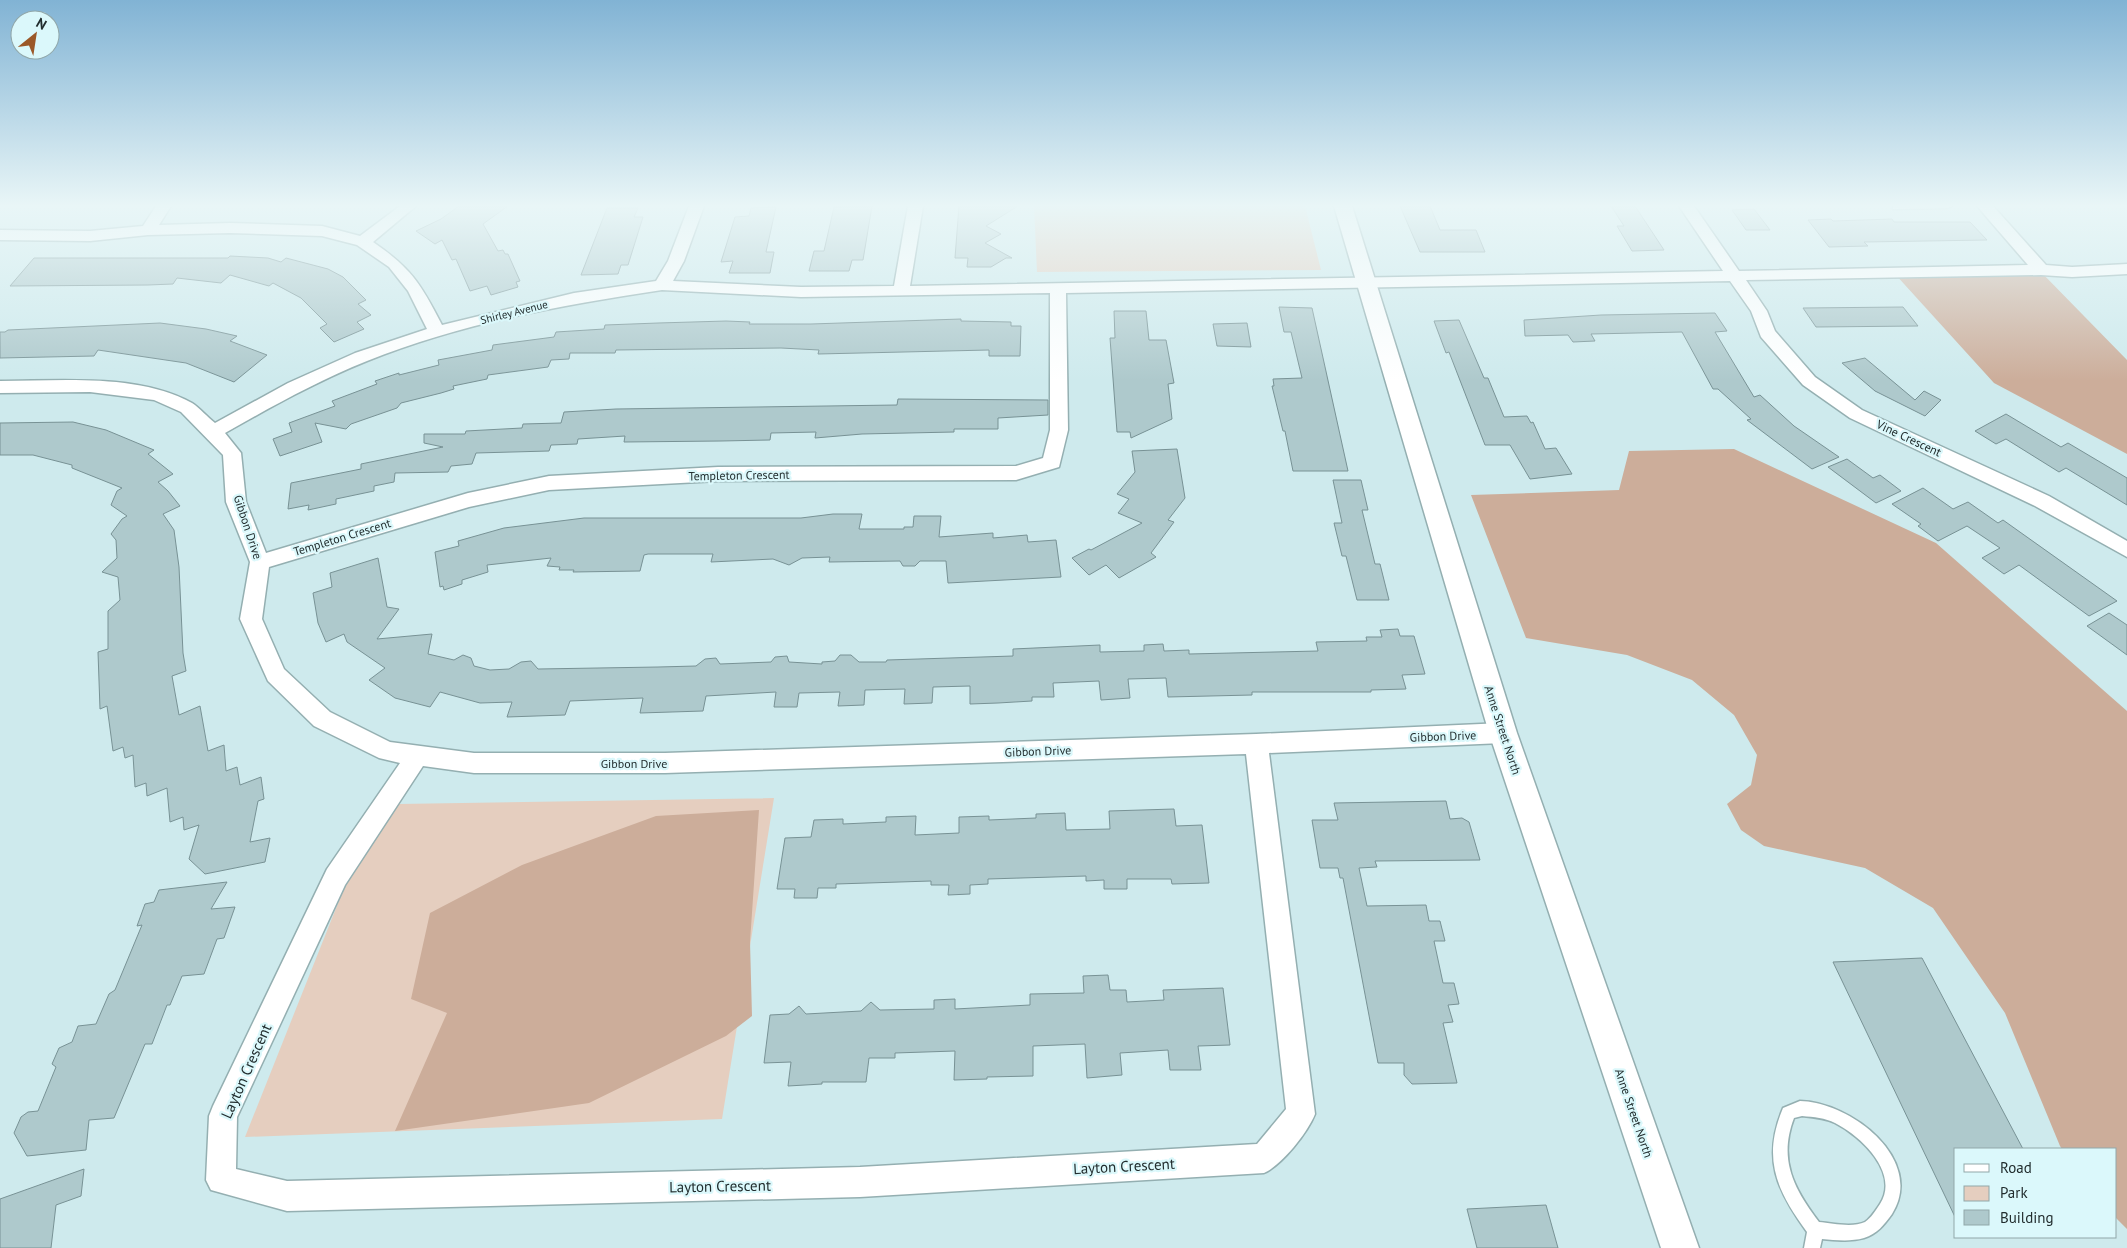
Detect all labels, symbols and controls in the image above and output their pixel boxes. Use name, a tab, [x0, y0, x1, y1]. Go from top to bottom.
north arrow	[10, 10, 60, 60]
text: N	[33, 14, 50, 34]
street label: Shirley Avenue	[479, 297, 549, 327]
street label: Vine Crescent	[1873, 416, 1944, 460]
street label: Templeton Crescent	[688, 467, 790, 483]
street label: Gibbon Drive	[231, 493, 265, 561]
street label: Templeton Crescent	[292, 515, 392, 559]
street label: Anne Street North	[1482, 684, 1524, 776]
street label: Gibbon Drive	[1409, 727, 1477, 745]
street label: Gibbon Drive	[1004, 742, 1072, 760]
street label: Gibbon Drive	[601, 756, 667, 771]
street label: Layton Crescent	[217, 1021, 275, 1121]
street label: Anne Street North	[1612, 1067, 1656, 1159]
legend	[1954, 1148, 2117, 1238]
street label: Layton Crescent	[1073, 1154, 1175, 1178]
text: Road	[2000, 1158, 2032, 1177]
street label: Layton Crescent	[669, 1176, 771, 1196]
text: Park	[2000, 1183, 2028, 1202]
text: Building	[2000, 1208, 2054, 1227]

